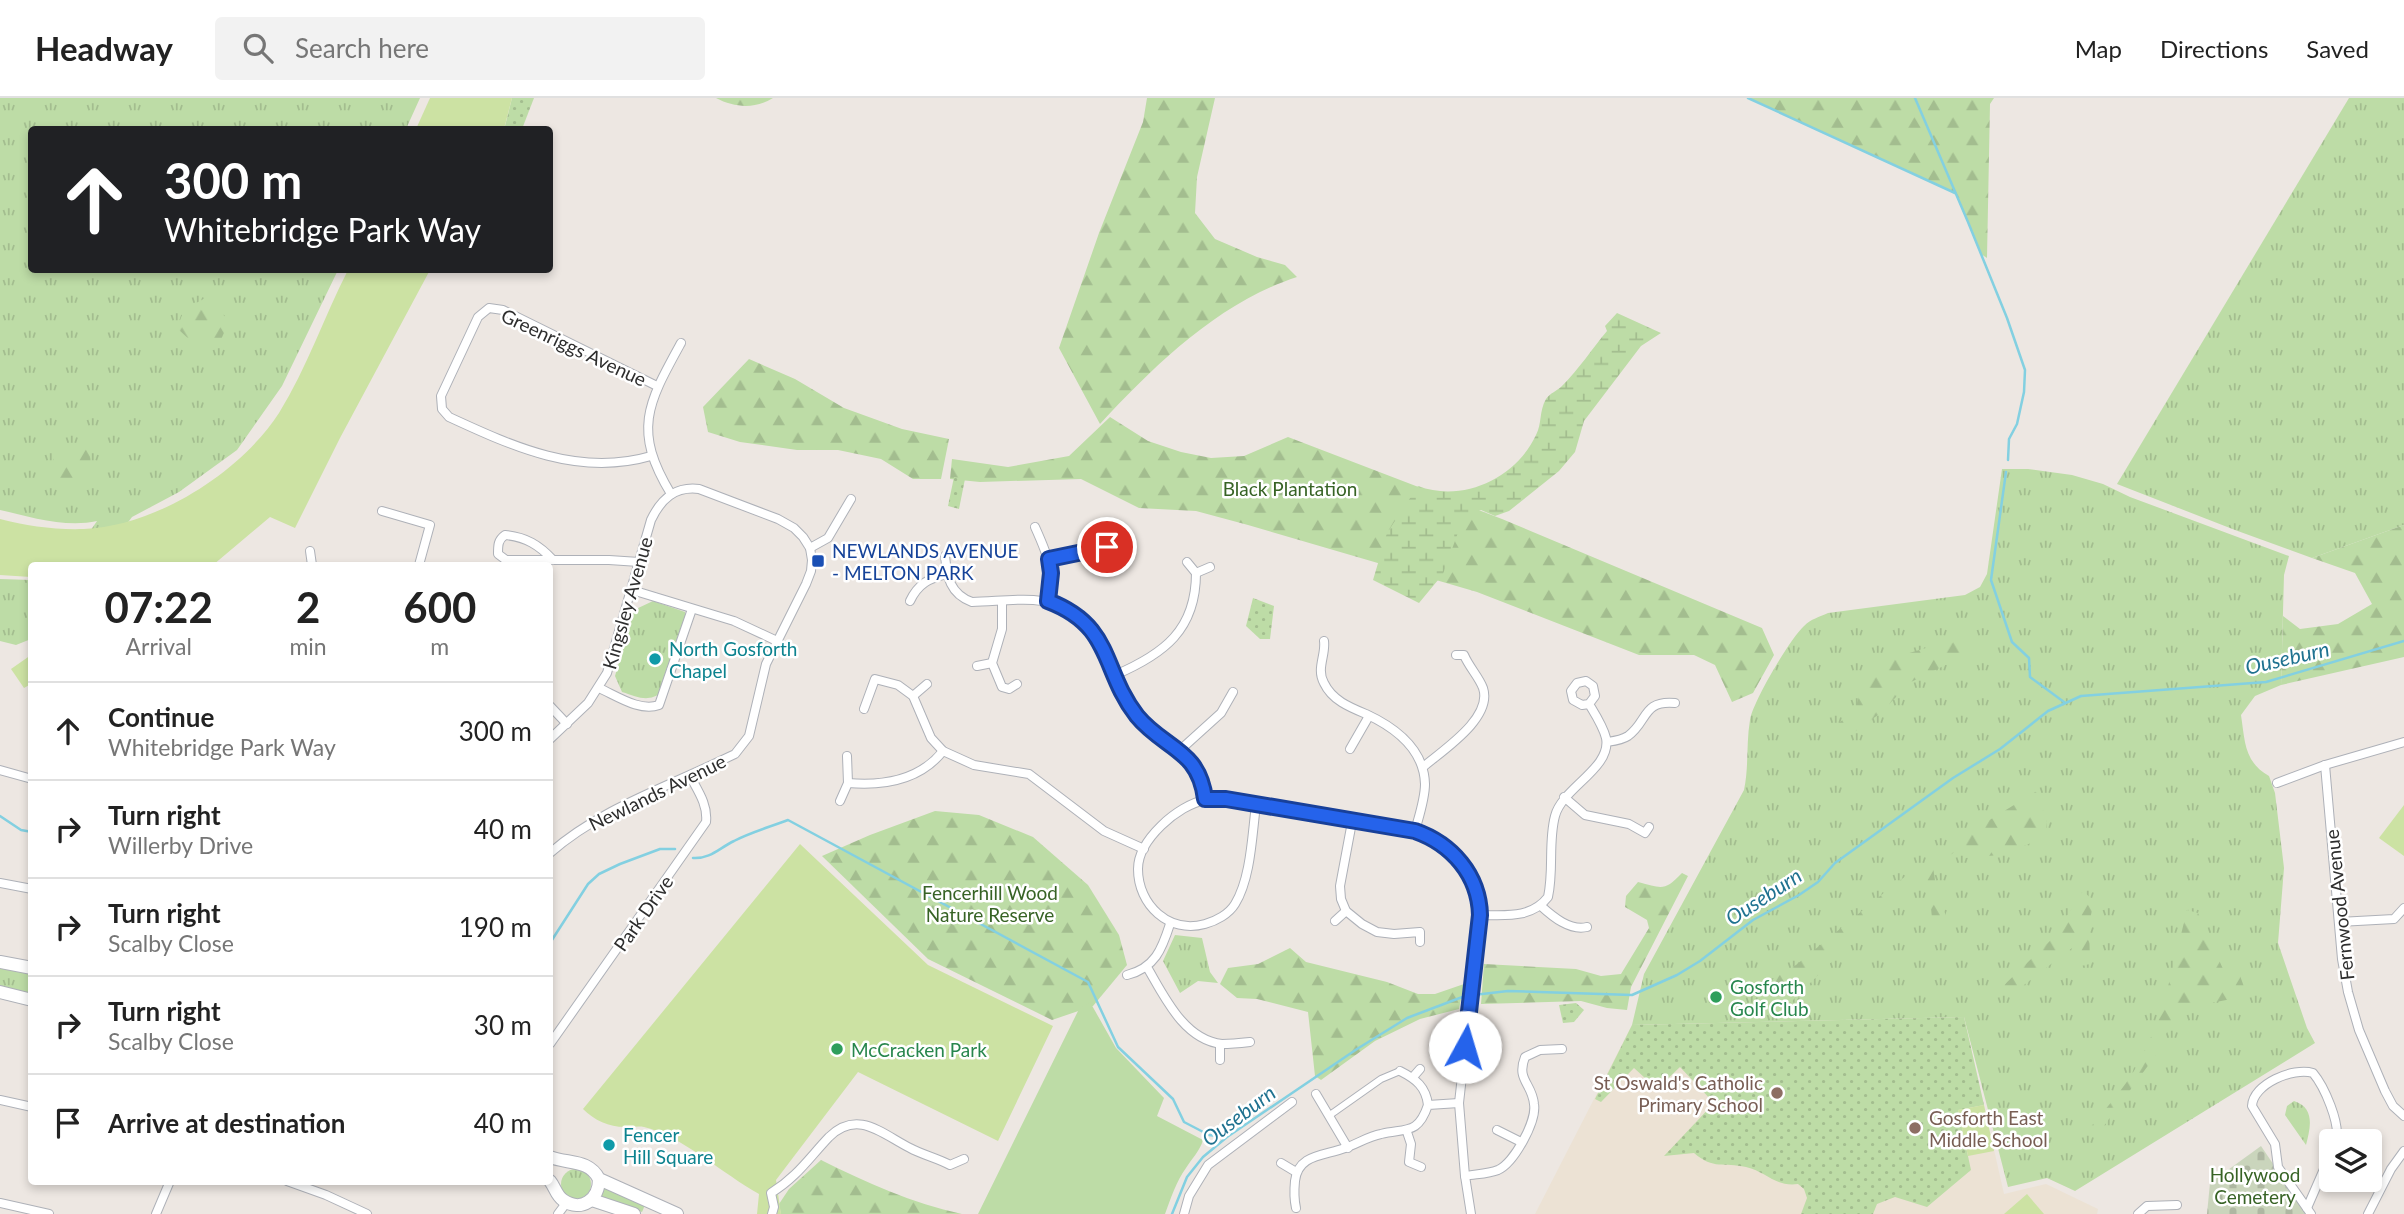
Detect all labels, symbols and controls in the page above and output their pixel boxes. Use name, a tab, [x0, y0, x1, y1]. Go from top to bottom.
search box	[215, 17, 705, 80]
text: Headway	[35, 28, 173, 68]
icon: search	[239, 29, 277, 67]
text: Search here	[295, 32, 429, 64]
text: Map	[2075, 34, 2122, 63]
text: Directions	[2160, 34, 2268, 63]
text: Saved	[2306, 34, 2369, 63]
text: 300 m	[164, 151, 302, 209]
icon: ahead	[49, 154, 140, 245]
text: Whitebridge Park Way	[164, 210, 481, 249]
street label: Greenriggs Avenue	[498, 303, 650, 391]
park label: Black Plantation	[1223, 477, 1357, 500]
pin	[1077, 517, 1137, 577]
icon: arrive	[1088, 528, 1126, 566]
street label: Kingsley Avenue	[597, 534, 657, 672]
place label: NEWLANDS AVENUE - MELTON PARK	[832, 539, 1018, 584]
marker: NEWLANDS AVENUE - MELTON PARK	[810, 553, 826, 569]
text: 07:22	[105, 582, 213, 632]
text: 2	[296, 582, 320, 632]
text: 600	[403, 582, 476, 632]
text: Arrival	[126, 632, 192, 660]
text: min	[289, 632, 327, 660]
text: m	[430, 632, 449, 660]
water label: Ouseburn	[2242, 635, 2332, 679]
place label: North Gosforth Chapel	[669, 637, 797, 682]
marker: North Gosforth Chapel	[647, 651, 663, 667]
text: Continue	[108, 701, 214, 733]
icon: ahead	[49, 712, 87, 750]
text: 300 m	[459, 715, 532, 747]
text: Whitebridge Park Way	[108, 733, 336, 761]
street label: Newlands Avenue	[585, 749, 729, 835]
text: Turn right	[108, 799, 221, 831]
icon: right	[49, 810, 87, 848]
text: 40 m	[474, 813, 532, 845]
street label: Fernwood Avenue	[2320, 828, 2358, 982]
text: Willerby Drive	[108, 831, 253, 859]
water label: Ouseburn	[1720, 862, 1806, 930]
street label: Park Drive	[609, 871, 677, 955]
park label: Fencerhill Wood Nature Reserve	[922, 881, 1058, 926]
text: Turn right	[108, 897, 221, 929]
icon: right	[49, 908, 87, 946]
text: 190 m	[459, 911, 532, 943]
text: Scalby Close	[108, 929, 234, 957]
place label: Gosforth Golf Club	[1730, 975, 1809, 1020]
marker: Gosforth Golf Club	[1708, 989, 1724, 1005]
text: Turn right	[108, 995, 221, 1027]
icon: right	[49, 1006, 87, 1044]
text: 30 m	[474, 1009, 532, 1041]
position arrow	[1428, 1010, 1502, 1084]
text: Scalby Close	[108, 1027, 234, 1055]
place label: McCracken Park	[851, 1038, 987, 1061]
marker: McCracken Park	[829, 1041, 845, 1057]
place label: St Oswald's Catholic Primary School	[1594, 1071, 1763, 1116]
water label: Ouseburn	[1196, 1079, 1280, 1151]
marker: St Oswald's Catholic Primary School	[1769, 1085, 1785, 1101]
icon: arrive	[49, 1104, 87, 1142]
place label: Gosforth East Middle School	[1929, 1106, 2048, 1151]
text: Arrive at destination	[108, 1107, 345, 1139]
text: 40 m	[474, 1107, 532, 1139]
marker: Gosforth East Middle School	[1907, 1120, 1923, 1136]
place label: Fencer Hill Square	[623, 1123, 713, 1168]
map controls	[2319, 1129, 2382, 1192]
button: layers	[2319, 1129, 2382, 1192]
marker: Fencer Hill Square	[601, 1137, 617, 1153]
park label: Hollywood Cemetery	[2210, 1163, 2300, 1208]

